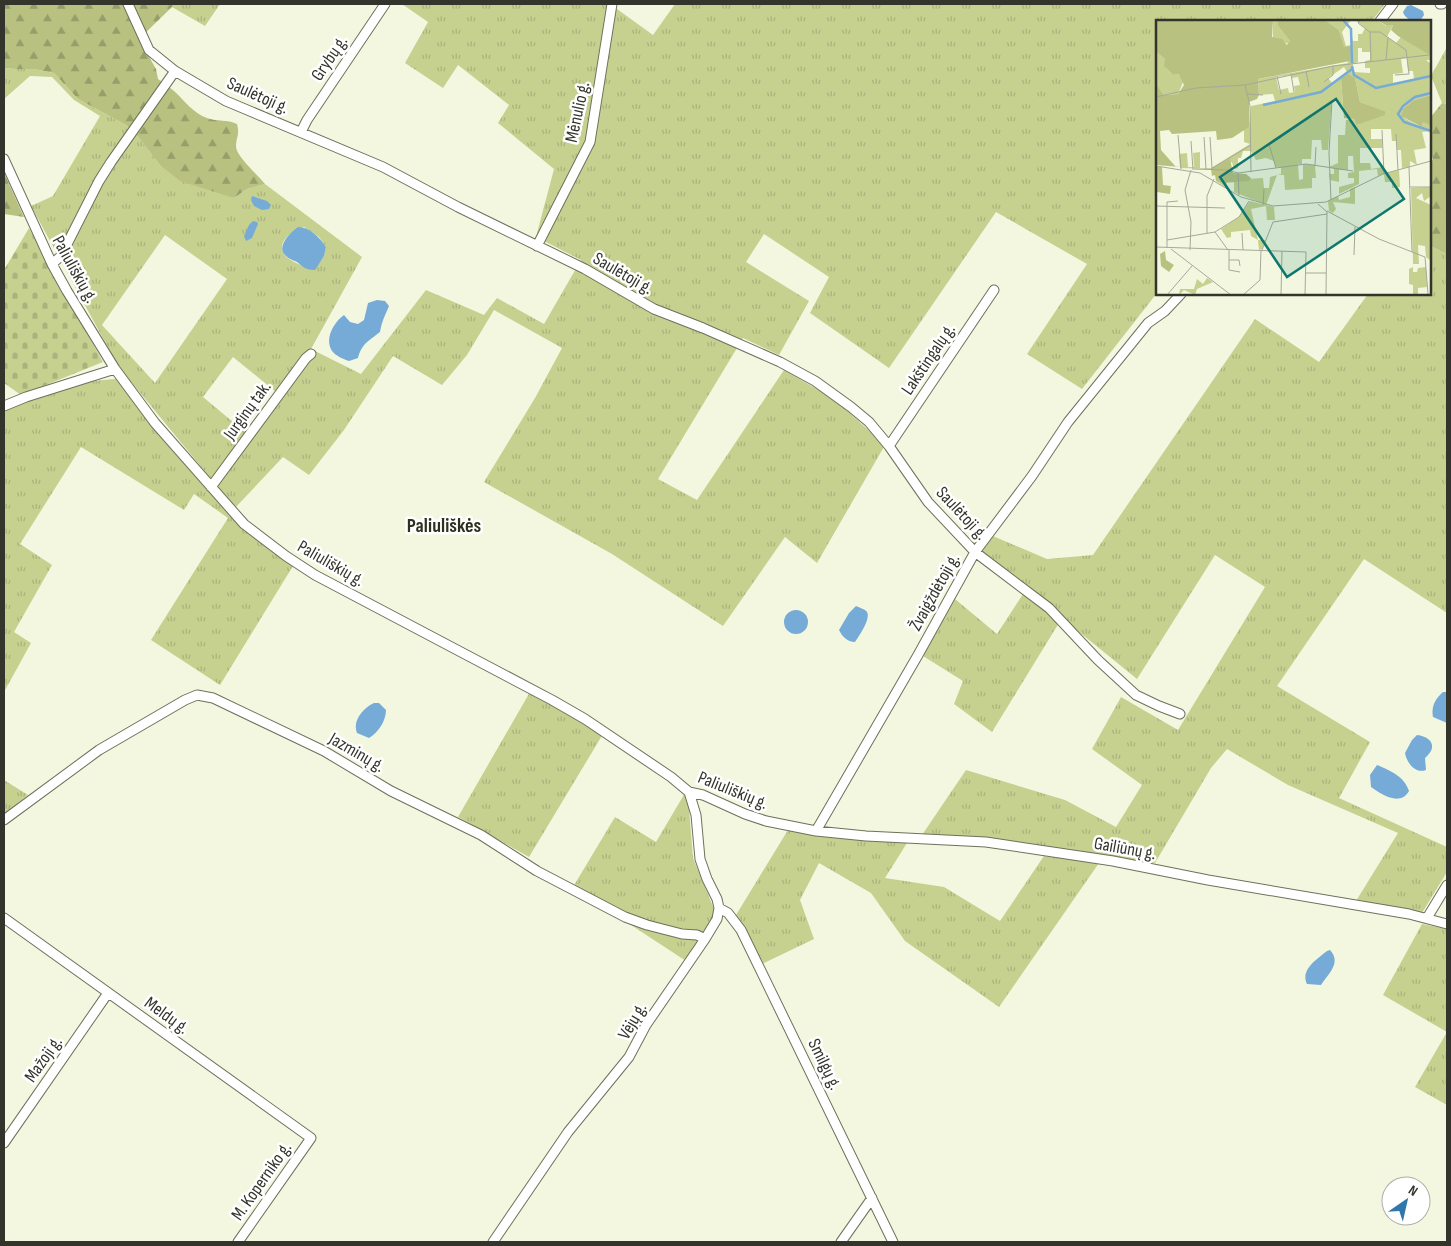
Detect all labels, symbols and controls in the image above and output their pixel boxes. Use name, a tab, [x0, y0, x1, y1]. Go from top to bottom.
inset map	[1156, 20, 1431, 295]
street label: Grybų g.	[307, 32, 352, 85]
street label: Saulėtoji g.	[224, 73, 292, 118]
street label: Mėnulio g.	[561, 80, 594, 144]
street label: Paliuliškių g.	[48, 232, 102, 307]
street label: Saulėtoji g.	[589, 248, 656, 299]
street label: Lakštingalų g.	[897, 320, 960, 399]
street label: Jurginų tak.	[219, 377, 276, 444]
street label: Saulėtoji g.	[932, 482, 992, 544]
district label: Paliuliškės	[407, 514, 482, 538]
street label: Paliuliškių g.	[294, 536, 368, 591]
street label: Žvaigždėtoji g.	[905, 550, 964, 634]
street label: Jazminų g.	[324, 728, 388, 777]
street label: Paliuliškių g.	[695, 767, 771, 814]
street label: Gailiūnų g.	[1092, 833, 1157, 864]
street label: Meldų g.	[140, 992, 193, 1039]
street label: Vėjų g.	[614, 999, 651, 1043]
street label: Mažoji g.	[20, 1032, 67, 1086]
street label: Smilgų g.	[803, 1035, 846, 1093]
street label: M. Koperniko g.	[227, 1138, 296, 1224]
north arrow	[1381, 1176, 1431, 1226]
text: N	[1405, 1181, 1421, 1200]

